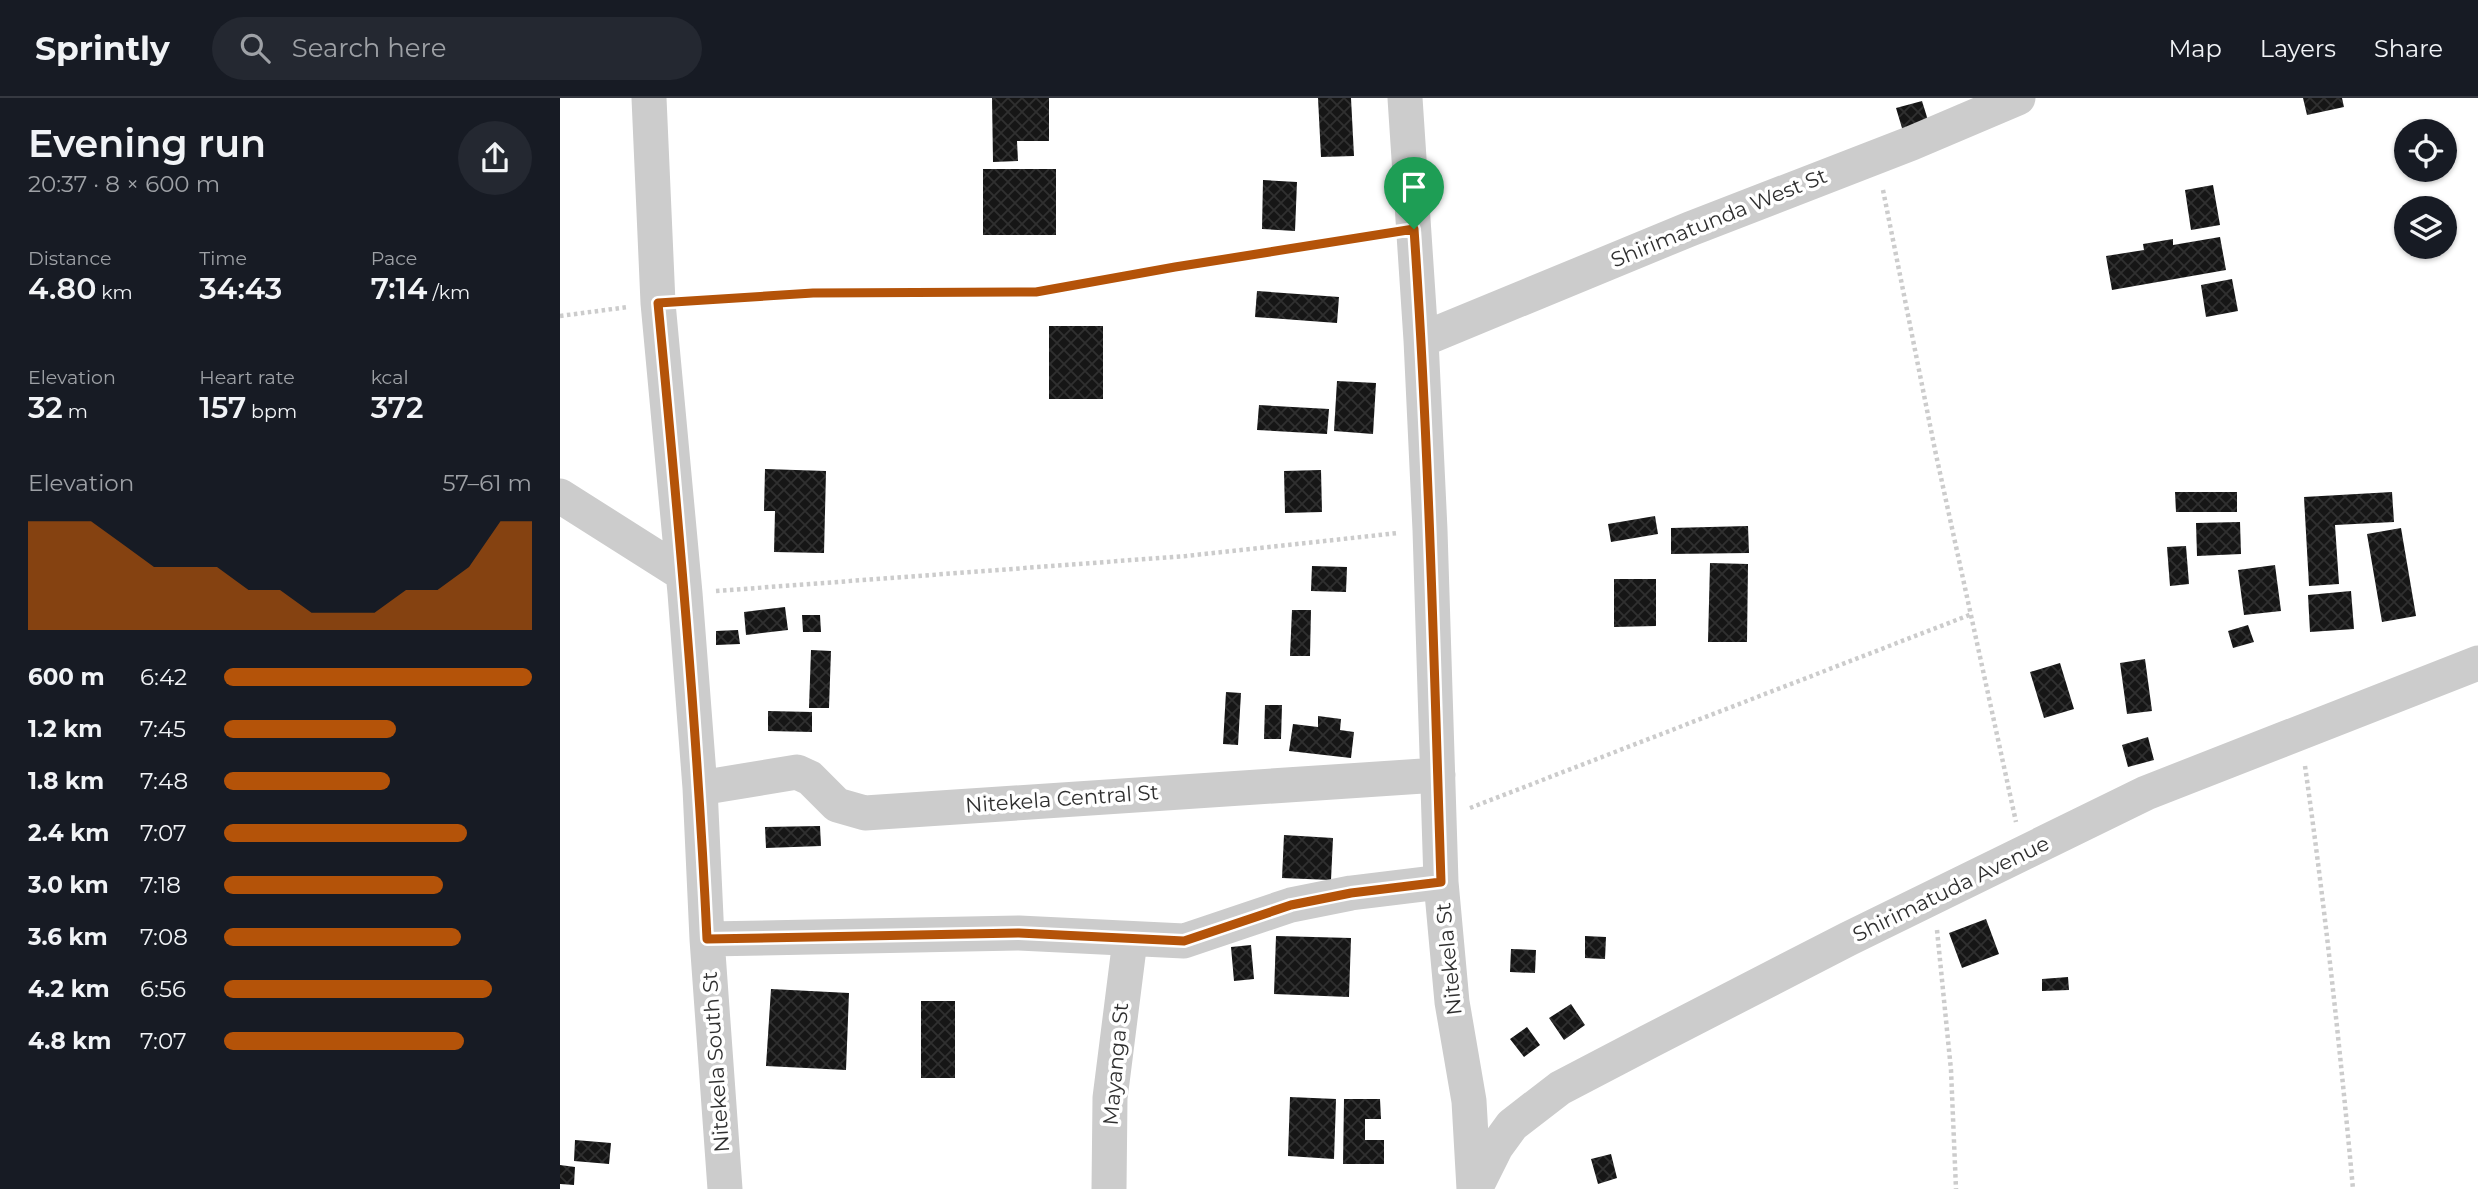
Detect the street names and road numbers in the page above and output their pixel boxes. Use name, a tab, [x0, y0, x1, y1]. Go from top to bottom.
street label: Shirimatunda West St	[1607, 163, 1831, 272]
street label: Nitekela Central St	[964, 779, 1160, 818]
street label: Shirimatuda Avenue	[1849, 830, 2053, 947]
street label: Nitekela St	[1430, 901, 1467, 1017]
street label: Nitekela South St	[697, 971, 734, 1153]
street label: Mayanga St	[1098, 1001, 1133, 1126]

